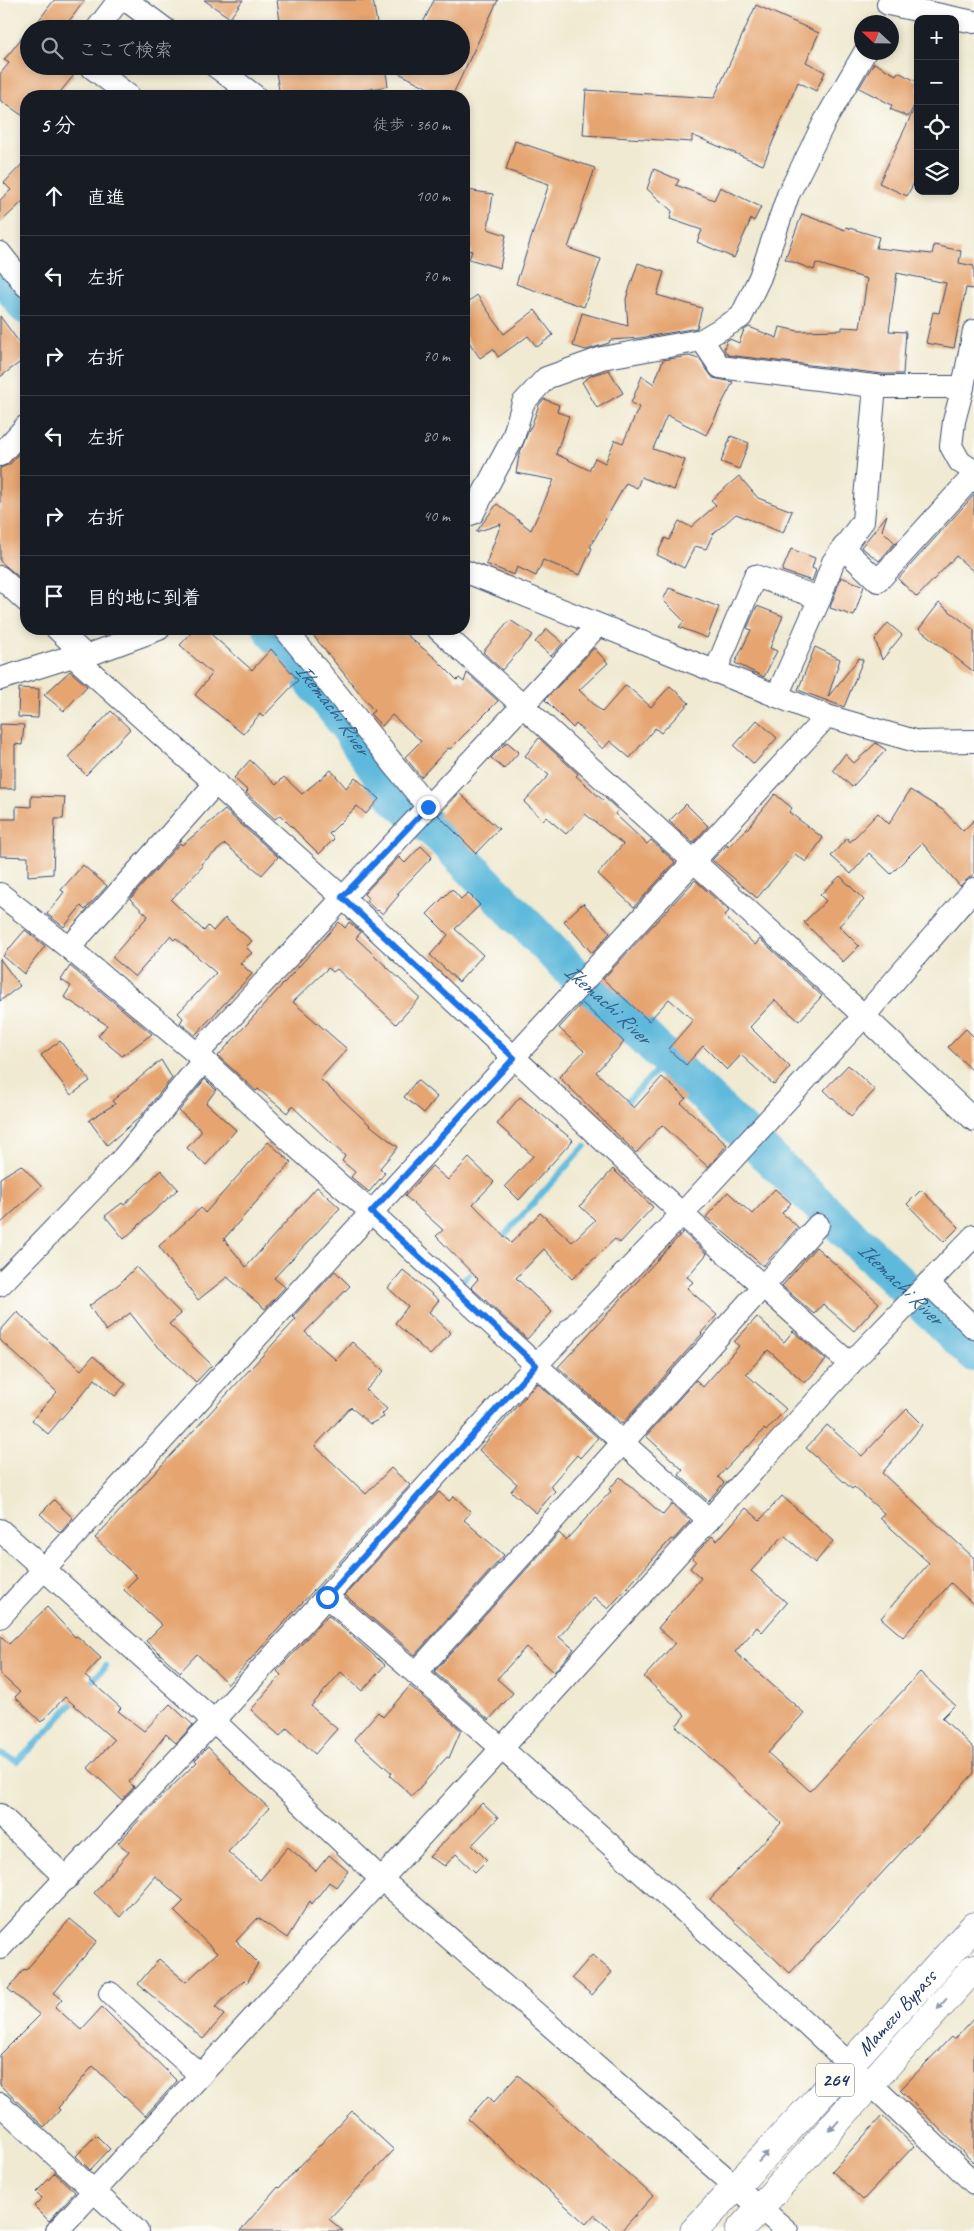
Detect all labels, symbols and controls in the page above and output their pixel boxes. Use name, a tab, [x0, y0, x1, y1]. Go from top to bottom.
north arrow	[854, 15, 899, 60]
map controls	[914, 15, 959, 195]
button: +	[914, 15, 959, 60]
search box	[20, 20, 470, 75]
icon: search	[38, 34, 66, 62]
text: ここで検索	[78, 38, 173, 62]
button: −	[914, 60, 959, 105]
button: locate	[914, 105, 959, 150]
text: 5 分	[40, 112, 75, 138]
text: 徒歩 · 360 m	[373, 115, 450, 135]
button: layers	[914, 150, 959, 195]
icon: ahead	[40, 182, 68, 210]
text: 直進	[87, 186, 125, 210]
text: 100 m	[416, 186, 450, 206]
icon: left	[40, 262, 68, 290]
text: 左折	[87, 266, 125, 290]
text: 70 m	[423, 266, 450, 286]
icon: right	[40, 342, 68, 370]
text: 右折	[87, 346, 125, 370]
text: 70 m	[423, 346, 450, 366]
icon: left	[40, 422, 68, 450]
text: 左折	[87, 426, 125, 450]
text: 80 m	[423, 426, 450, 446]
icon: right	[40, 502, 68, 530]
text: 右折	[87, 506, 125, 530]
text: 40 m	[423, 506, 450, 526]
icon: arrive	[40, 582, 68, 610]
text: 目的地に到着	[87, 586, 201, 610]
water label: Ikemachi River	[290, 658, 377, 762]
route end	[417, 796, 440, 819]
water label: Ikemachi River	[559, 958, 659, 1052]
water label: Ikemachi River	[853, 1237, 951, 1333]
route start	[316, 1586, 339, 1609]
street label: Mamezu Bypass	[852, 1963, 943, 2060]
one-way arrow	[936, 1998, 948, 2010]
road number: 264	[816, 2064, 854, 2096]
one-way arrow	[828, 2119, 840, 2131]
one-way arrow	[757, 2151, 769, 2163]

